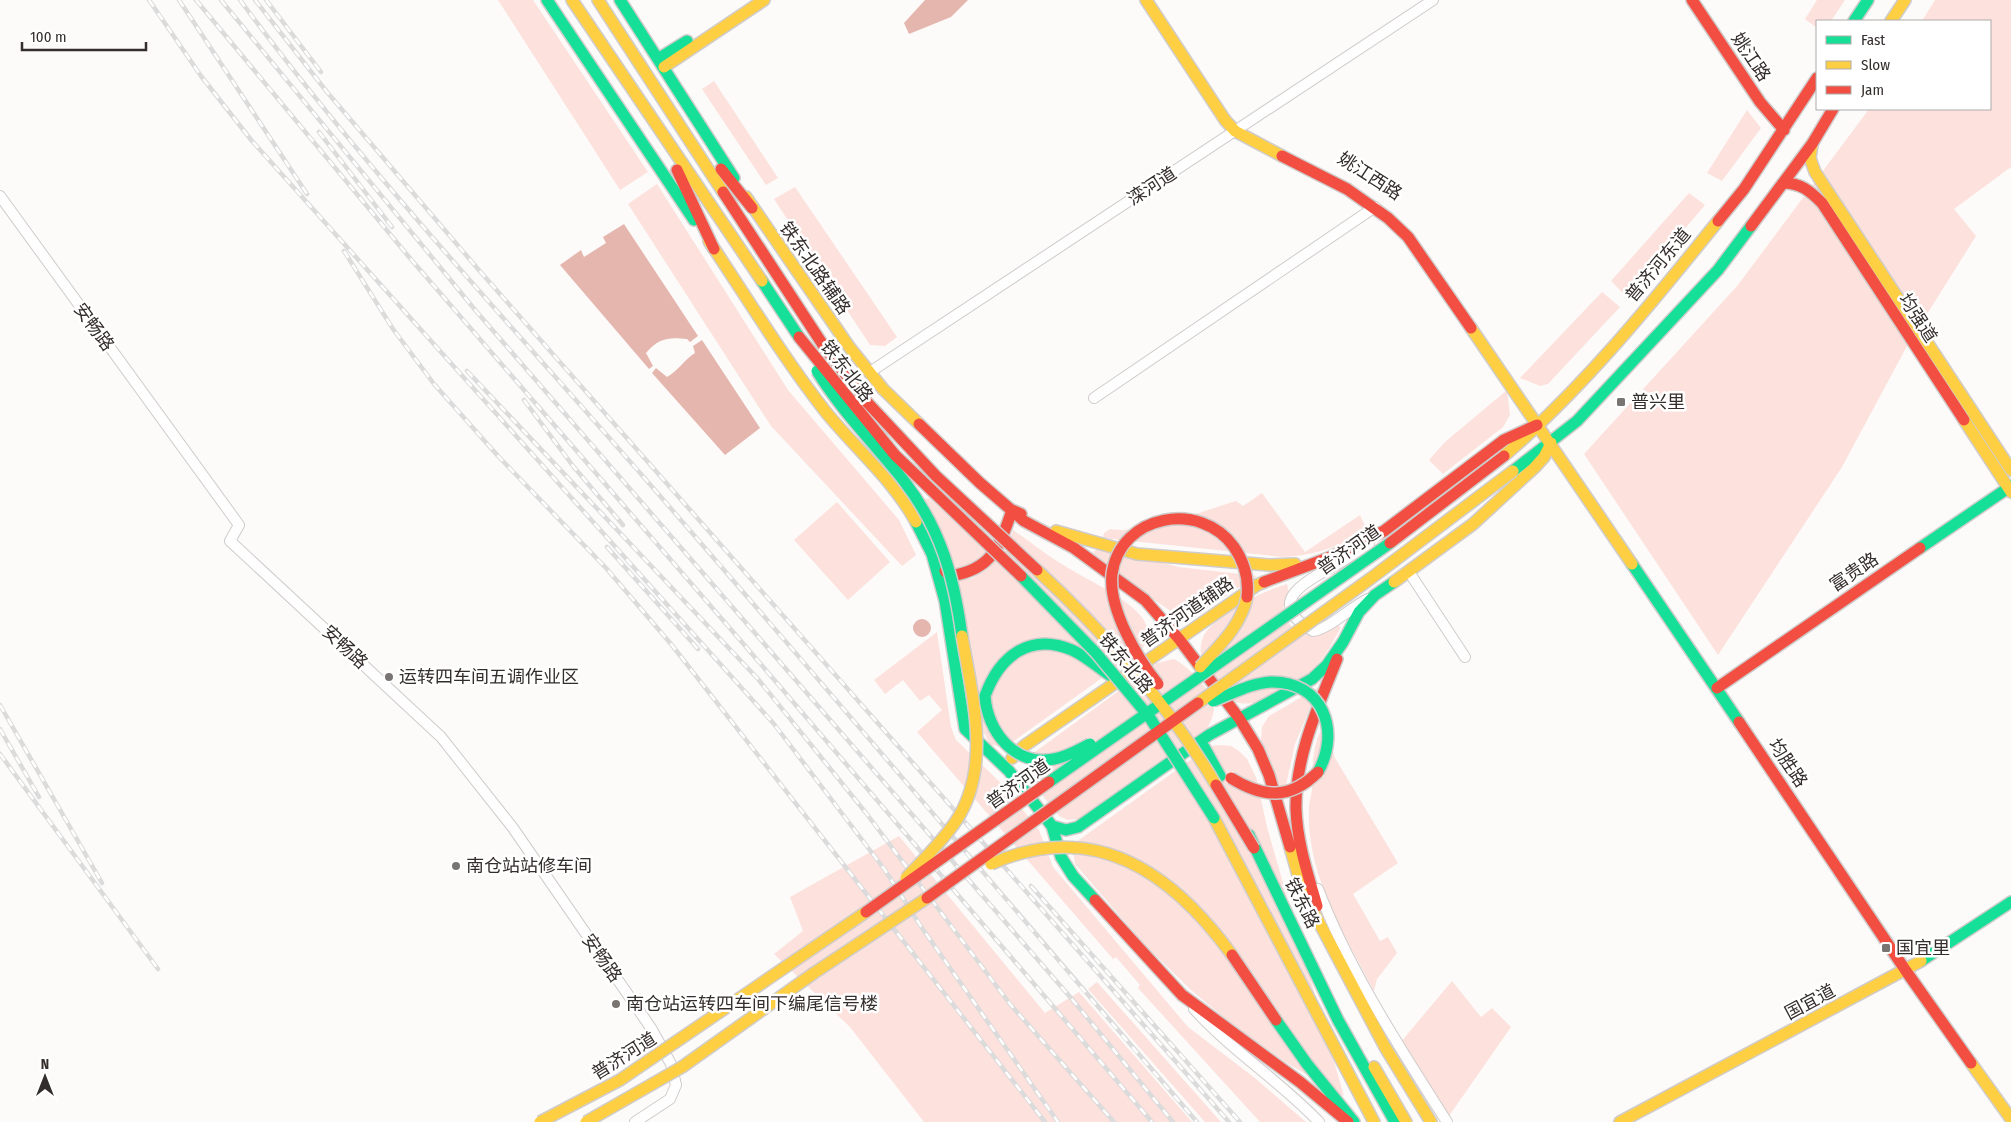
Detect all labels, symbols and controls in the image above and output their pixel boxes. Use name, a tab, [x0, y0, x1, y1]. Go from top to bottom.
scale bar	[22, 20, 146, 52]
legend	[1816, 20, 1991, 110]
text: 100 m	[30, 28, 67, 46]
street label: 姚江路	[1727, 28, 1775, 86]
text: Fast	[1861, 31, 1885, 49]
text: Slow	[1861, 56, 1890, 74]
text: Jam	[1861, 81, 1884, 99]
street label: 姚江西路	[1334, 147, 1406, 205]
street label: 滦河道	[1123, 162, 1181, 210]
street label: 铁东北路辅路	[775, 217, 855, 319]
street label: 普济河东道	[1621, 223, 1695, 307]
street label: 均强道	[1894, 289, 1942, 347]
street label: 安畅路	[69, 299, 119, 355]
street label: 铁东北路	[816, 336, 878, 406]
place label: 普兴里	[1631, 391, 1685, 413]
marker: 普兴里	[1615, 396, 1627, 408]
street label: 普济河道	[1313, 520, 1385, 580]
street label: 富贵路	[1825, 548, 1883, 596]
street label: 普济河道辅路	[1136, 572, 1238, 652]
street label: 安畅路	[318, 621, 372, 673]
street label: 铁东北路	[1094, 628, 1158, 698]
place label: 运转四车间五调作业区	[399, 666, 579, 688]
marker: 运转四车间五调作业区	[383, 671, 395, 683]
street label: 均胜路	[1764, 734, 1812, 792]
street label: 普济河道	[982, 754, 1054, 814]
place label: 南仓站站修车间	[466, 855, 592, 877]
marker: 南仓站站修车间	[450, 860, 462, 872]
street label: 铁东路	[1280, 874, 1324, 932]
street label: 安畅路	[578, 930, 626, 986]
place label: 国宜里	[1896, 937, 1950, 959]
marker: 国宜里	[1880, 942, 1892, 954]
street label: 国宜道	[1781, 980, 1839, 1024]
place label: 南仓站运转四车间下编尾信号楼	[626, 993, 878, 1015]
marker: 南仓站运转四车间下编尾信号楼	[610, 998, 622, 1010]
street label: 普济河道	[588, 1028, 660, 1084]
north arrow	[20, 1052, 70, 1102]
text: N	[41, 1056, 49, 1073]

